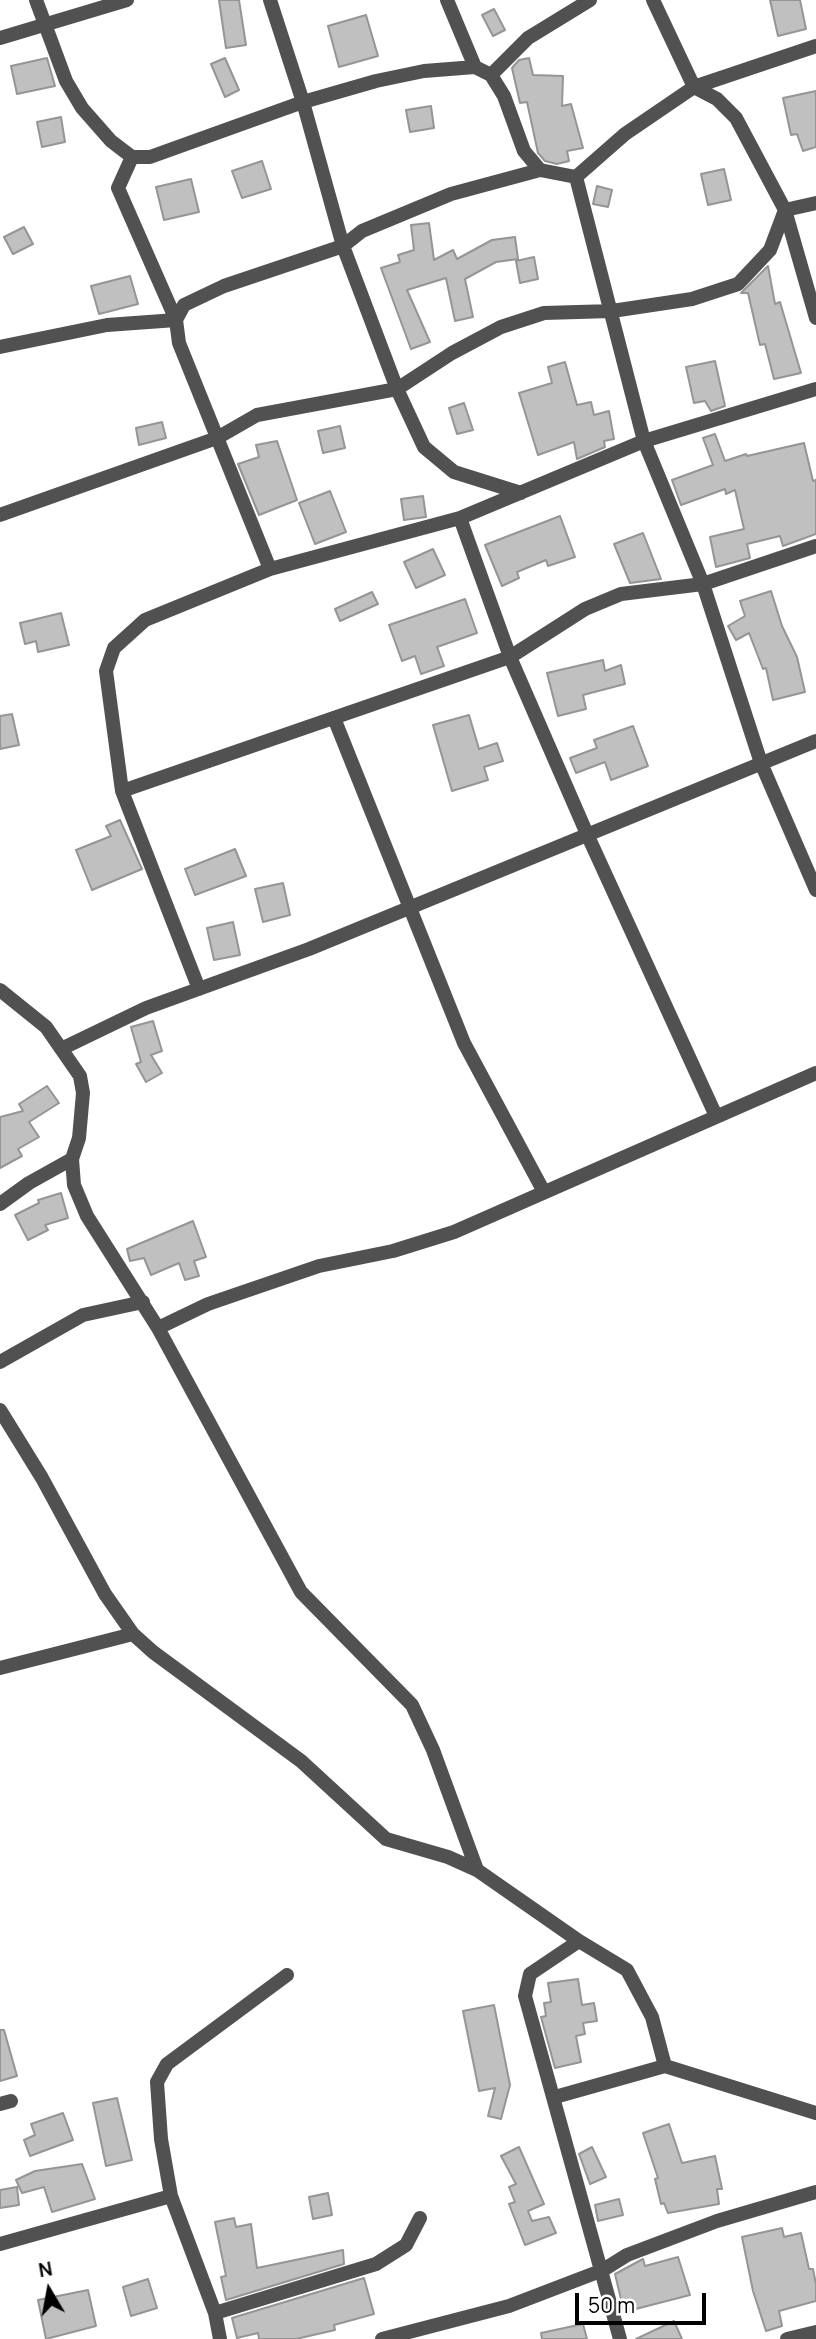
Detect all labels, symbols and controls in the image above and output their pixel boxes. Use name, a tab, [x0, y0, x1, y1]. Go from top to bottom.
north arrow	[14, 2255, 84, 2325]
text: N	[36, 2255, 54, 2283]
scale bar	[578, 2280, 709, 2324]
text: 50 m	[588, 2291, 635, 2319]

